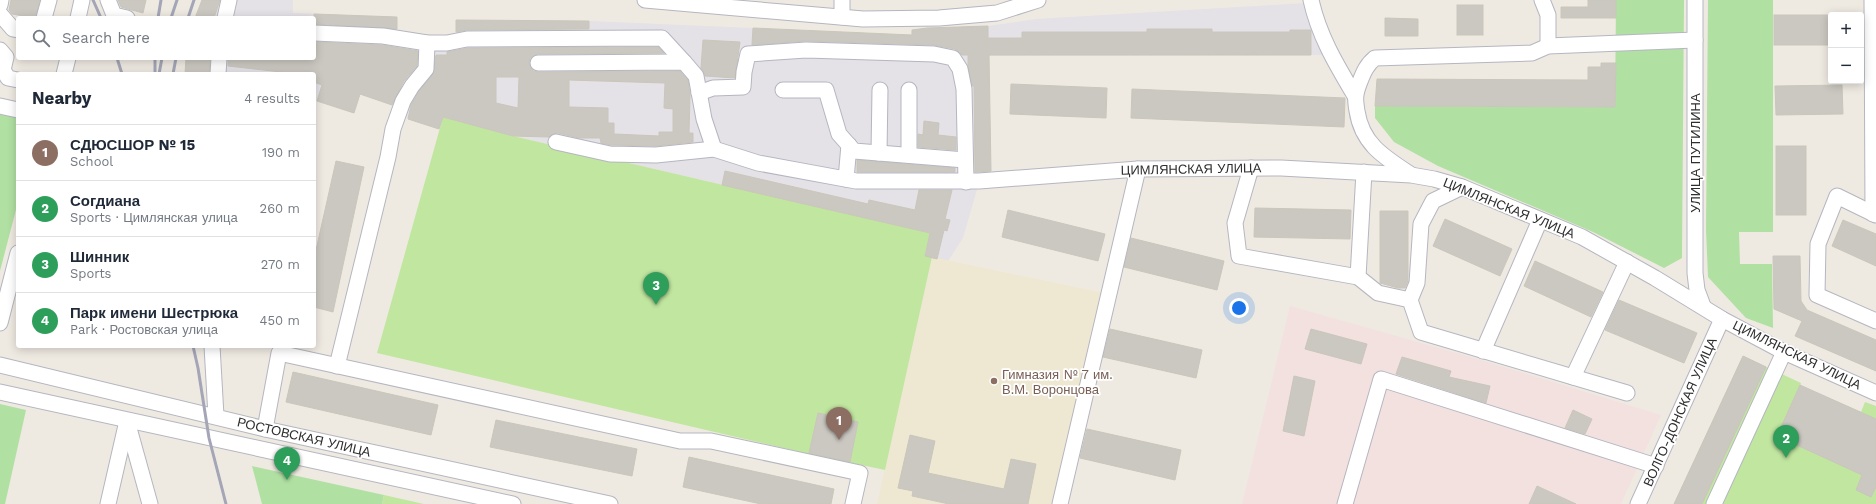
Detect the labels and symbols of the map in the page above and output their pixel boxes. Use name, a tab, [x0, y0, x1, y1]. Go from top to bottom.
street label: УЛИЦА ПУТИЛИНА	[1688, 93, 1703, 213]
street label: ЦИМЛЯНСКАЯ УЛИЦА	[1121, 160, 1262, 178]
street label: ЦИМЛЯНСКАЯ УЛИЦА	[1441, 175, 1577, 241]
pin: 3	[643, 272, 669, 305]
your location	[1229, 298, 1249, 318]
street label: ЦИМЛЯНСКАЯ УЛИЦА	[1731, 317, 1864, 393]
street label: ВОЛГО-ДОНСКАЯ УЛИЦА	[1640, 335, 1720, 489]
place label: Гимназия № 7 им. В.М. Воронцова	[1002, 367, 1113, 397]
marker: Гимназия № 7 им. В.М. Воронцова	[989, 376, 999, 386]
pin: 1	[826, 407, 852, 440]
street label: РОСТОВСКАЯ УЛИЦА	[236, 414, 373, 460]
pin: 2	[1773, 425, 1799, 458]
pin: 4	[274, 447, 300, 480]

